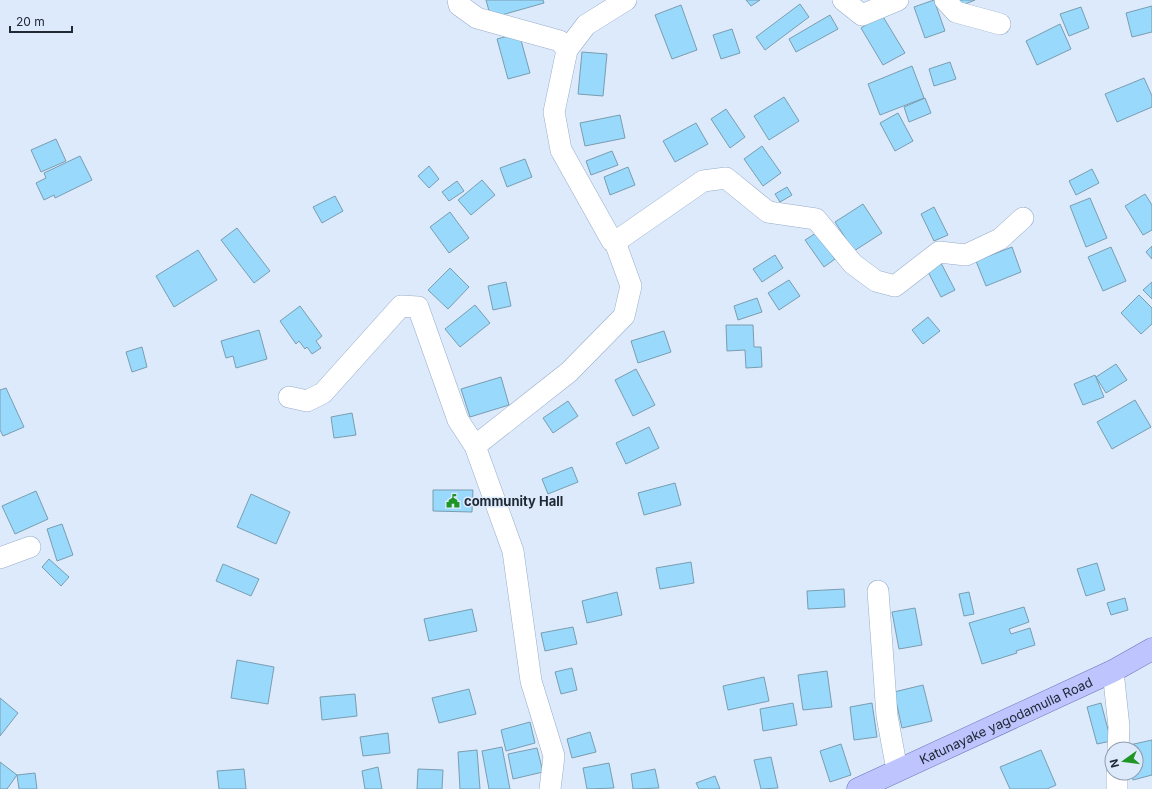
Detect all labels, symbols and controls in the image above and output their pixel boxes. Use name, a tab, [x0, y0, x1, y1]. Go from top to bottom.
scale bar	[10, 8, 72, 34]
text: 20 m	[16, 14, 45, 29]
public building icon: community Hall	[445, 493, 461, 509]
place label: community Hall	[464, 493, 563, 509]
street label: Katunayake yagodamulla Road	[917, 674, 1095, 767]
north arrow	[1104, 741, 1144, 781]
text: N	[1106, 758, 1122, 769]

